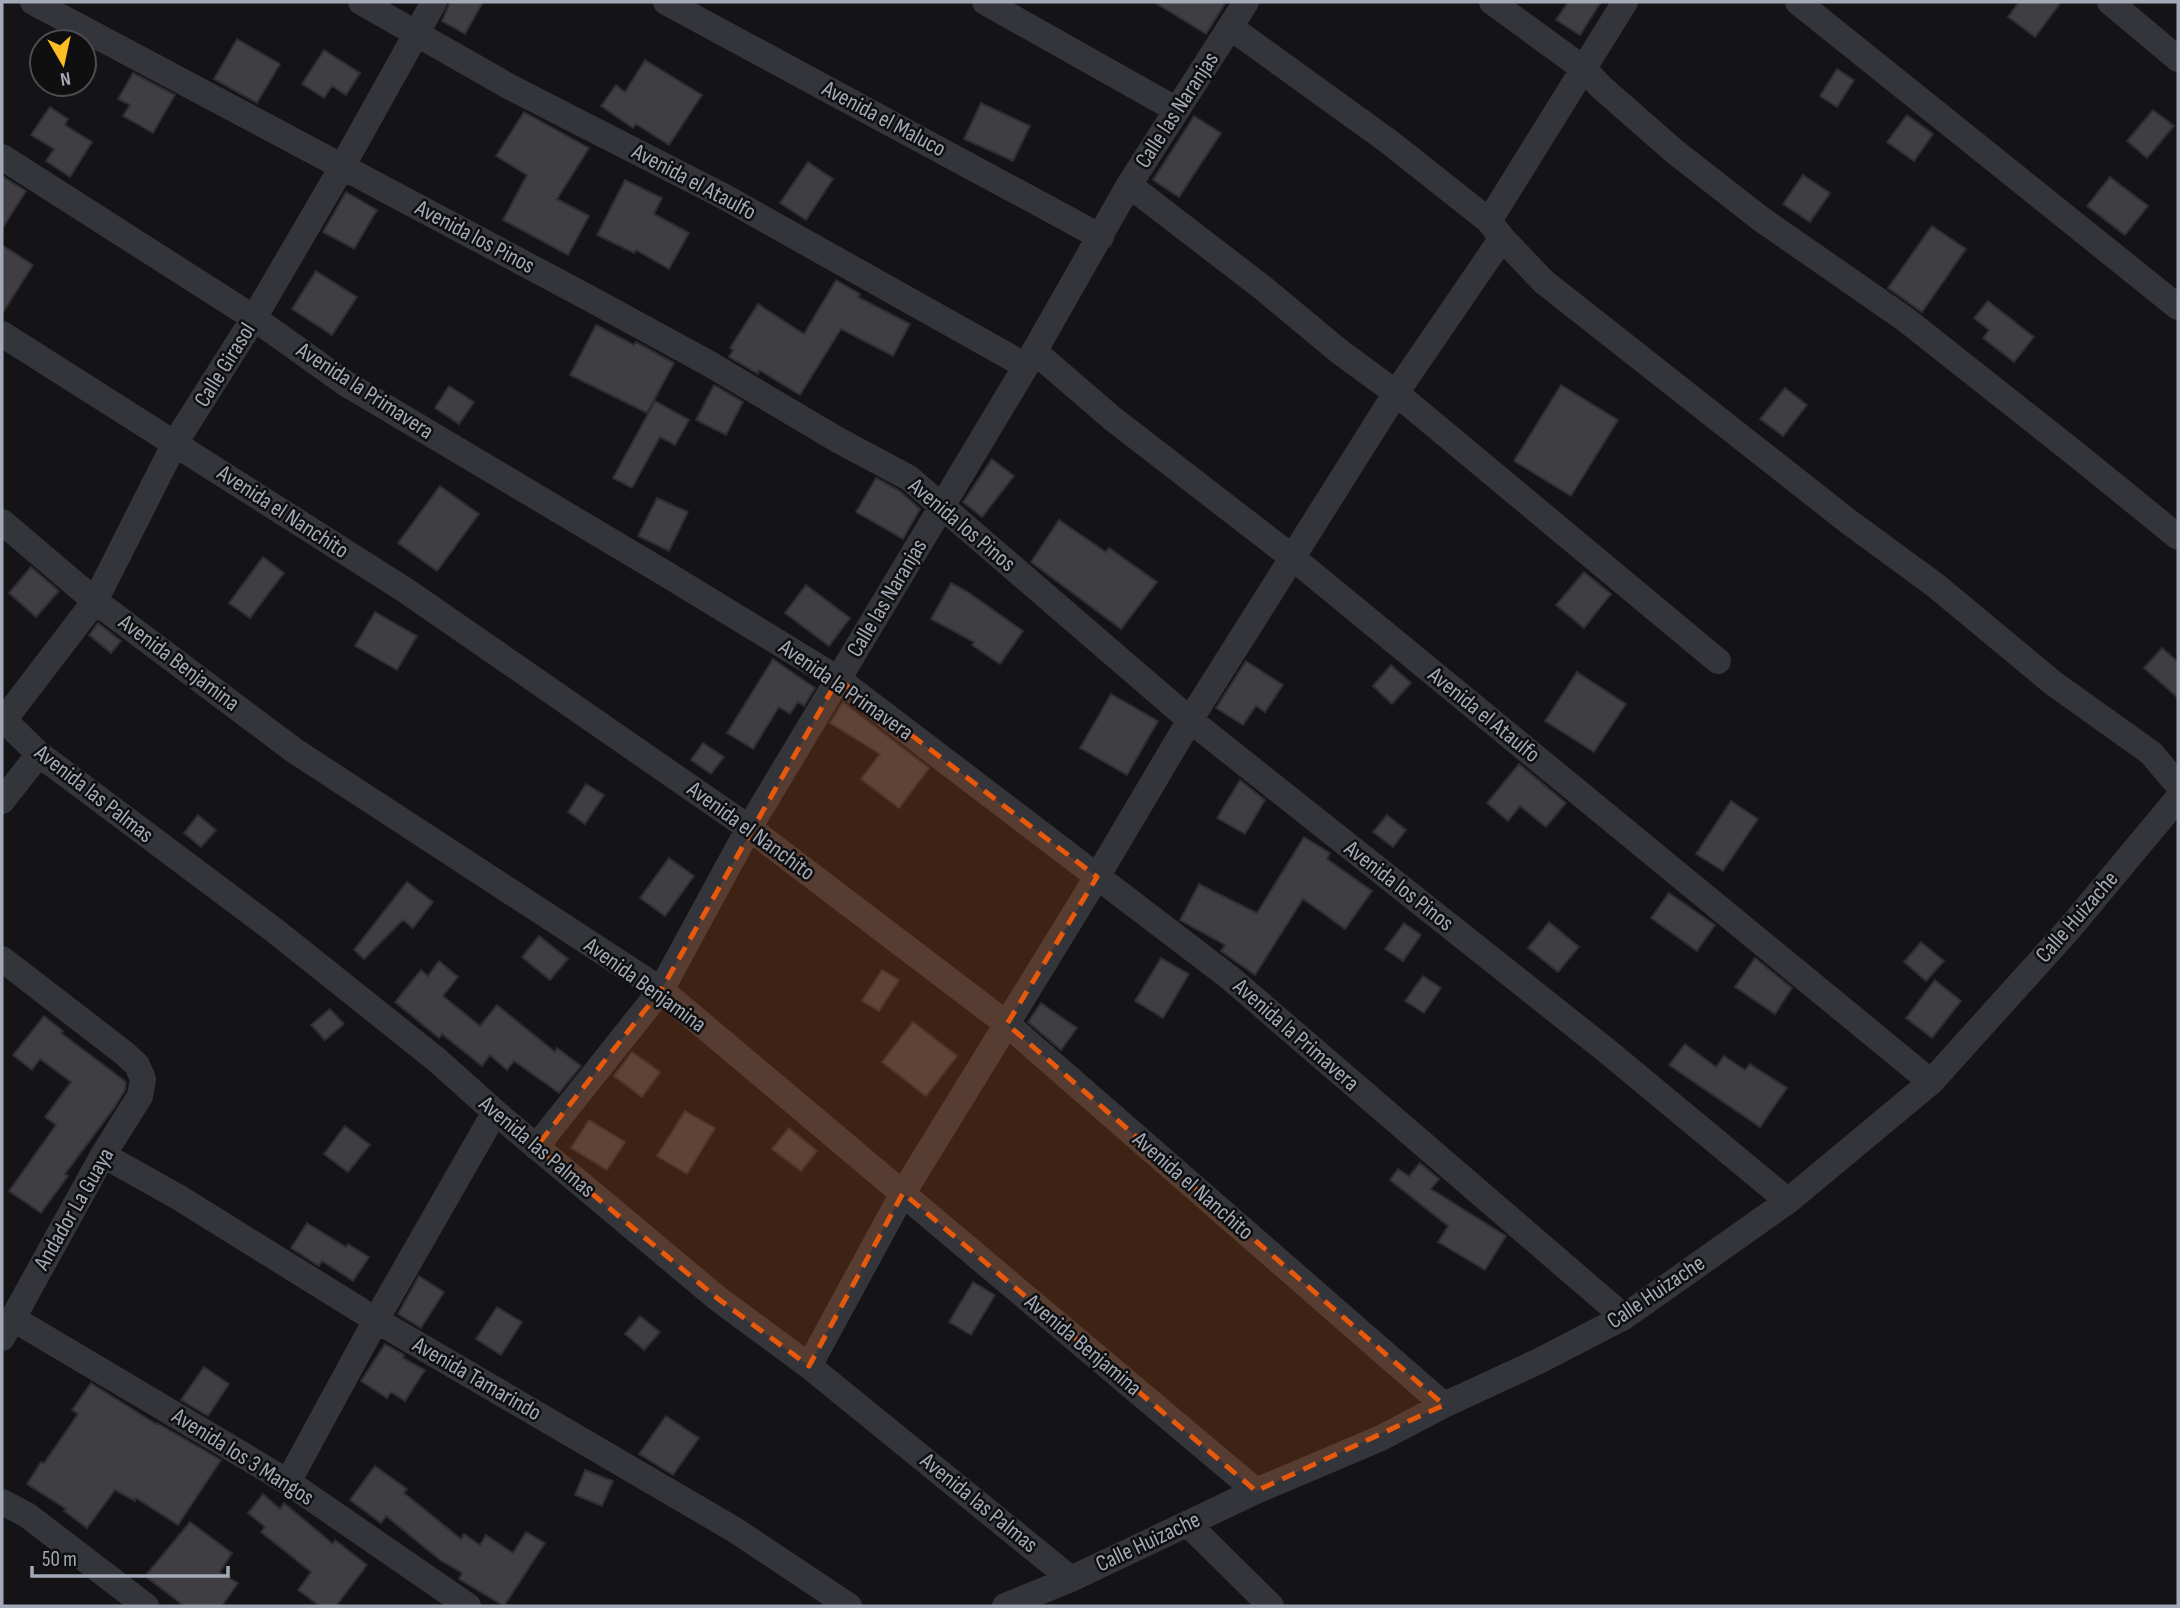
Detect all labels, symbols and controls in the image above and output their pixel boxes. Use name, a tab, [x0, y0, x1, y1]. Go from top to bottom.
north arrow	[28, 28, 98, 98]
street label: Calle las Naranjas	[1129, 47, 1225, 173]
text: N	[59, 66, 72, 90]
street label: Avenida el Maluco	[817, 74, 951, 163]
street label: Avenida el Ataulfo	[626, 137, 761, 226]
street label: Avenida los Pinos	[410, 193, 539, 280]
street label: Calle Girasol	[188, 318, 262, 412]
street label: Avenida la Primavera	[290, 336, 439, 446]
street label: Avenida el Nanchito	[211, 459, 354, 565]
street label: Avenida los Pinos	[902, 471, 1021, 578]
street label: Calle las Naranjas	[841, 534, 933, 662]
street label: Avenida Benjamina	[112, 608, 245, 717]
street label: Avenida la Primavera	[773, 633, 919, 747]
street label: Avenida el Ataulfo	[1421, 661, 1546, 769]
street label: Avenida las Palmas	[28, 738, 159, 849]
street label: Avenida el Nanchito	[681, 775, 820, 887]
street label: Avenida los Pinos	[1338, 834, 1459, 937]
street label: Calle Huizache	[2030, 866, 2124, 968]
street label: Avenida Benjamina	[578, 931, 711, 1039]
street label: Avenida la Primavera	[1227, 972, 1365, 1097]
street label: Avenida las Palmas	[472, 1090, 601, 1204]
street label: Avenida el Nanchito	[1126, 1125, 1259, 1246]
street label: Andador La Guaya	[27, 1143, 120, 1276]
street label: Calle Huizache	[1602, 1249, 1710, 1335]
street label: Avenida Benjamina	[1018, 1287, 1147, 1402]
street label: Avenida Tamarindo	[407, 1330, 546, 1427]
street label: Avenida los 3 Mangos	[166, 1402, 319, 1512]
street label: Avenida las Palmas	[914, 1446, 1043, 1559]
street label: Calle Huizache	[1091, 1506, 1205, 1578]
scale bar	[32, 1534, 228, 1578]
text: 50 m	[42, 1547, 77, 1572]

